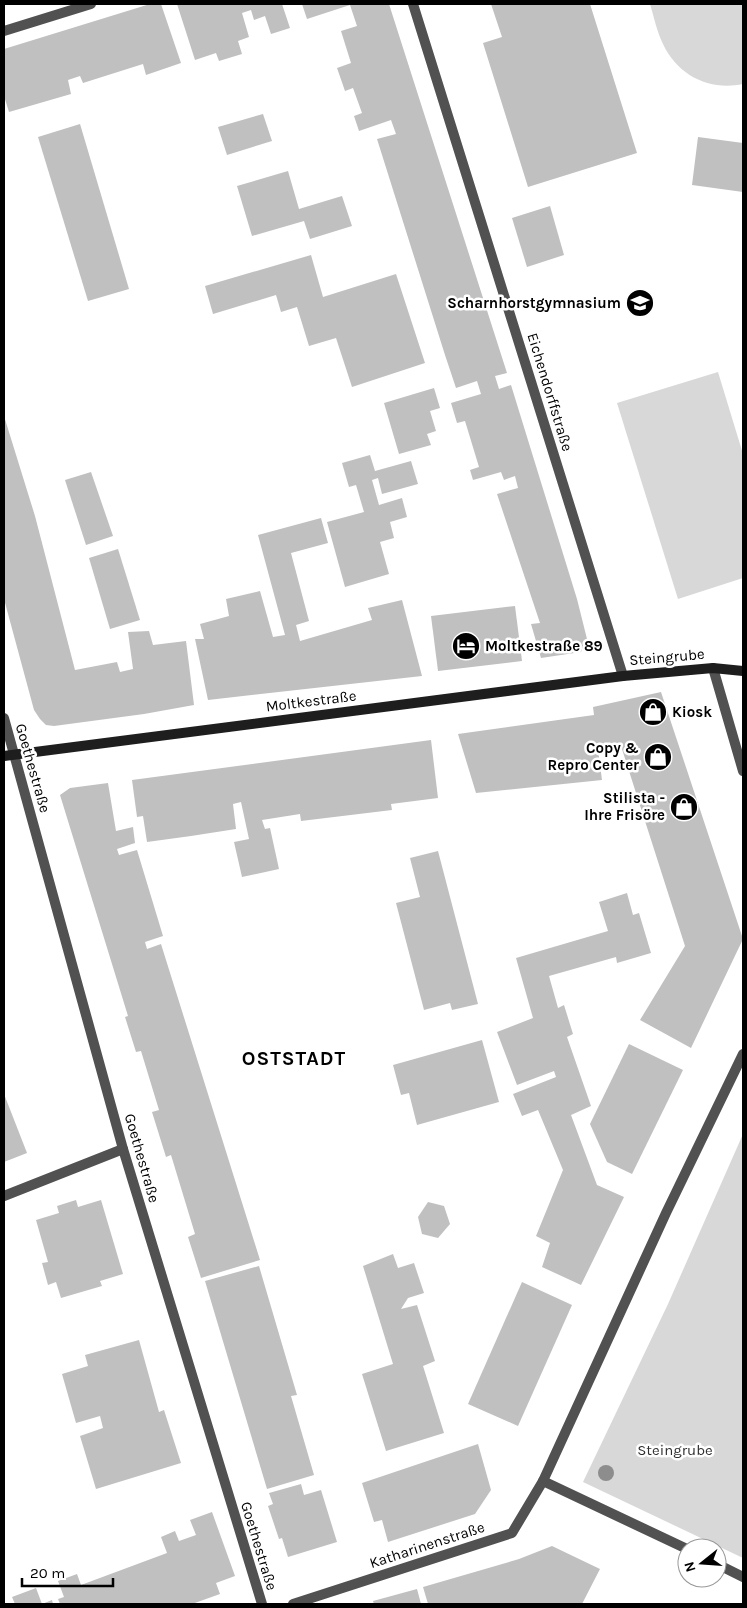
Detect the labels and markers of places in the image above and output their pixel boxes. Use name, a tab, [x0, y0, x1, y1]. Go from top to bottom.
school or university icon: Scharnhorstgymnasium	[625, 288, 655, 318]
place label: Scharnhorstgymnasium	[447, 294, 621, 312]
hotel icon: Moltkestraße 89	[451, 631, 481, 661]
place label: Moltkestraße 89	[485, 637, 603, 655]
shop icon: Kiosk	[638, 697, 668, 727]
place label: Kiosk	[672, 703, 712, 721]
place label: Copy & Repro Center	[548, 739, 639, 774]
shop icon: Copy & Repro Center	[643, 742, 673, 772]
place label: Stilista - Ihre Frisöre	[584, 789, 665, 824]
shop icon: Stilista - Ihre Frisöre	[669, 792, 699, 822]

